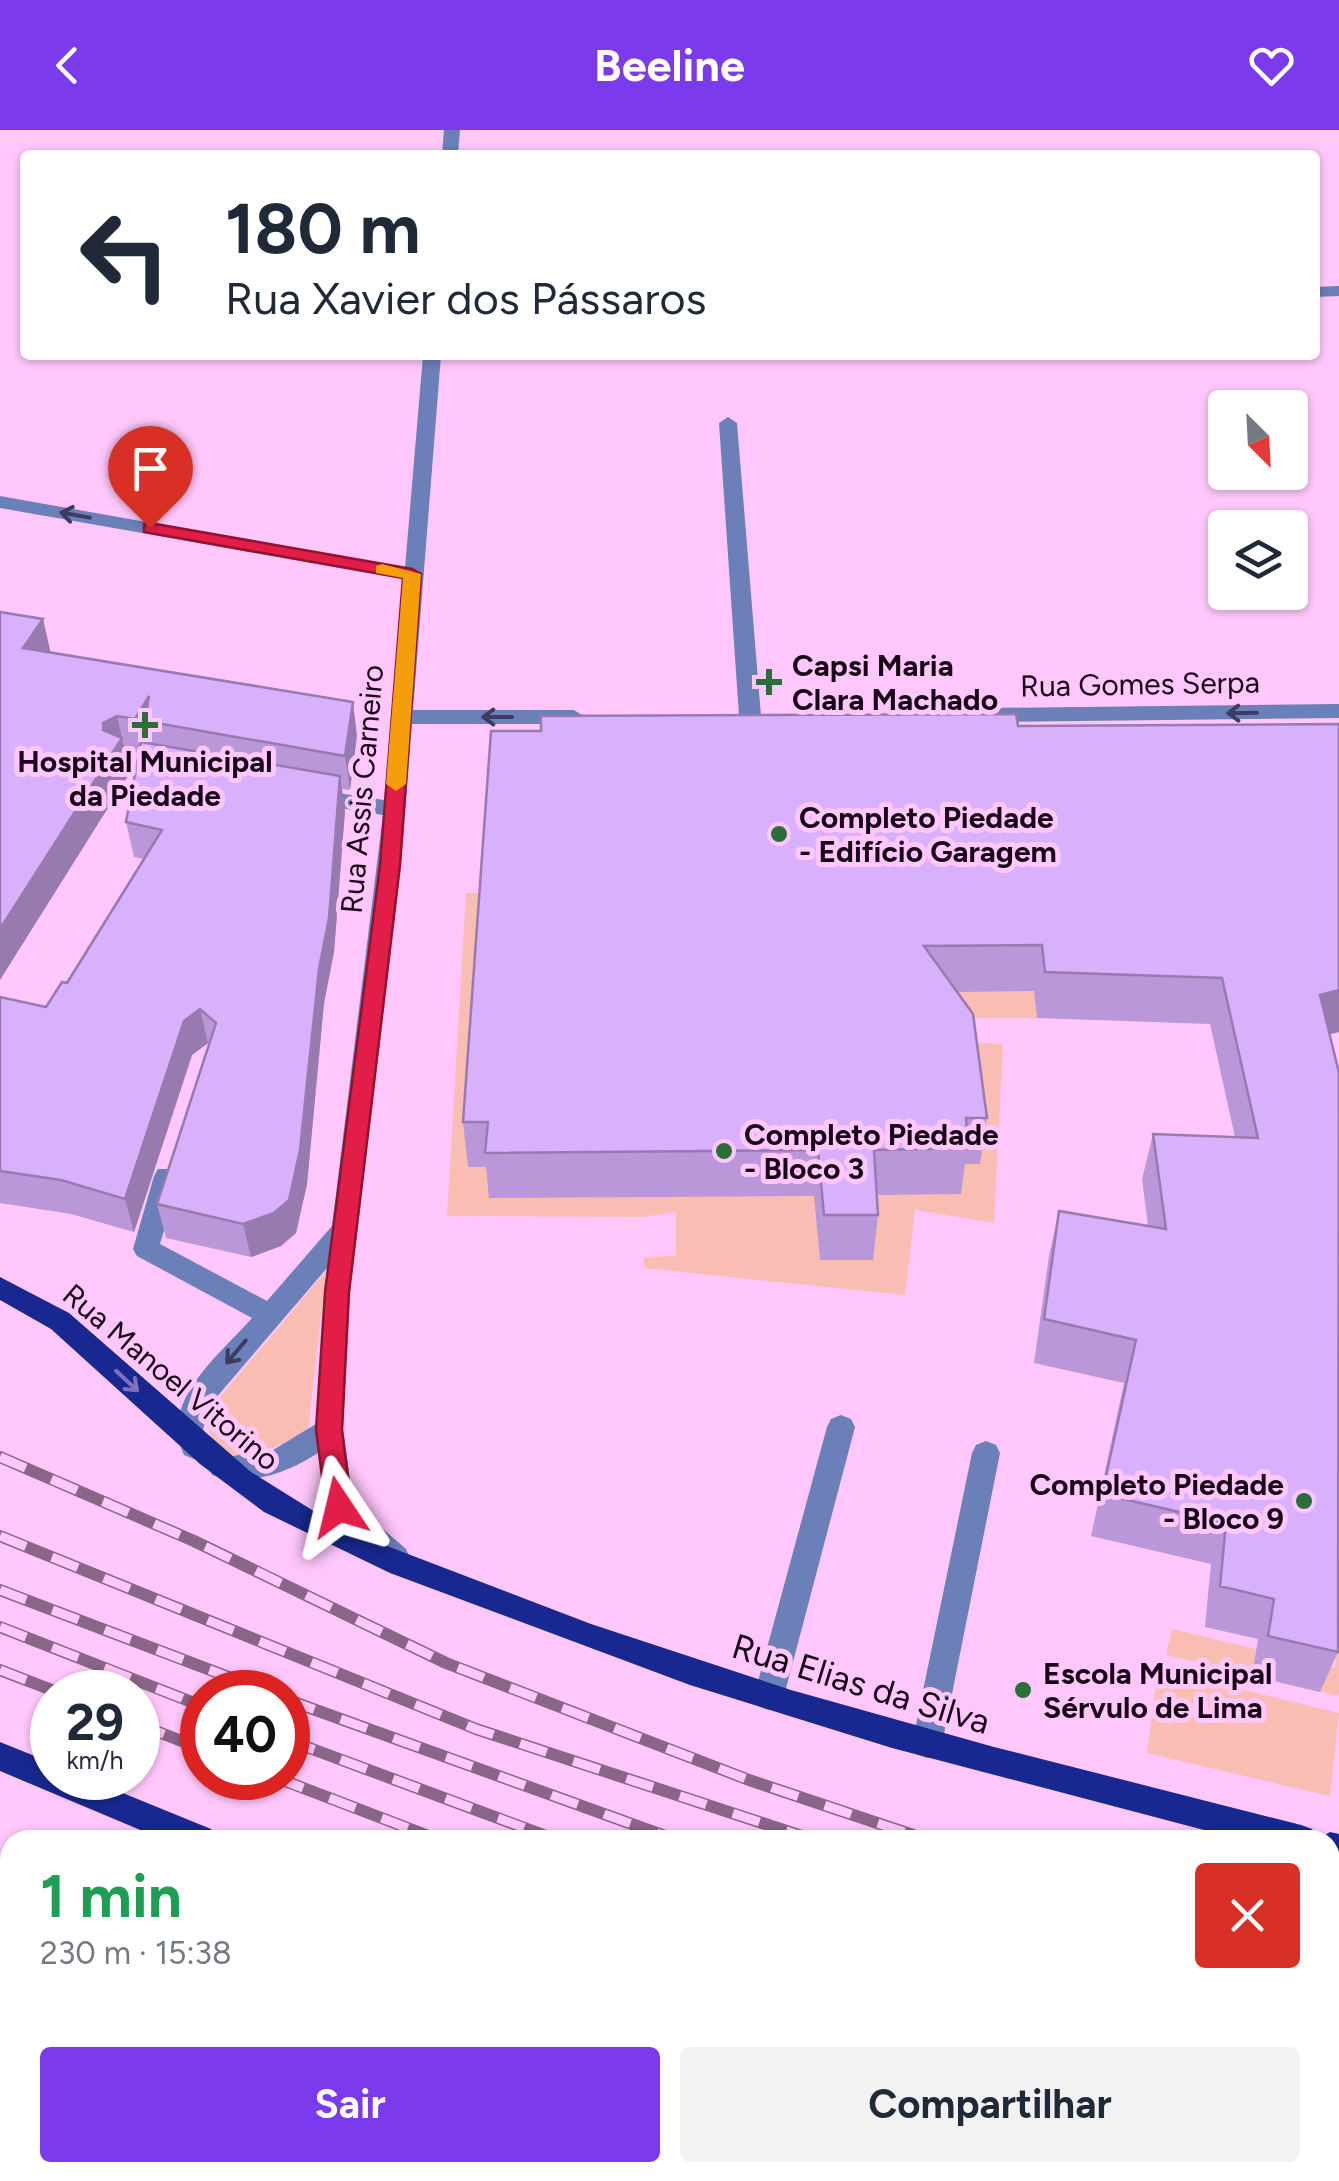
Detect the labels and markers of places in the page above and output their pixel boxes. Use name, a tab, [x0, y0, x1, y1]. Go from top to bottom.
pin	[108, 426, 193, 529]
place label: Capsi Maria Clara Machado	[792, 647, 998, 718]
marker: Capsi Maria Clara Machado	[756, 669, 782, 695]
marker: Hospital Municipal da Piedade	[132, 712, 158, 738]
place label: Hospital Municipal da Piedade	[17, 743, 273, 814]
place label: Completo Piedade - Edifício Garagem	[799, 799, 1057, 870]
marker: Completo Piedade - Edifício Garagem	[768, 823, 790, 845]
place label: Completo Piedade - Bloco 3	[744, 1116, 999, 1187]
marker: Completo Piedade - Bloco 3	[713, 1140, 735, 1162]
place label: Completo Piedade - Bloco 9	[1029, 1466, 1284, 1537]
marker: Completo Piedade - Bloco 9	[1293, 1490, 1315, 1512]
place label: Escola Municipal Sérvulo de Lima	[1043, 1655, 1272, 1726]
marker: Escola Municipal Sérvulo de Lima	[1012, 1679, 1034, 1701]

